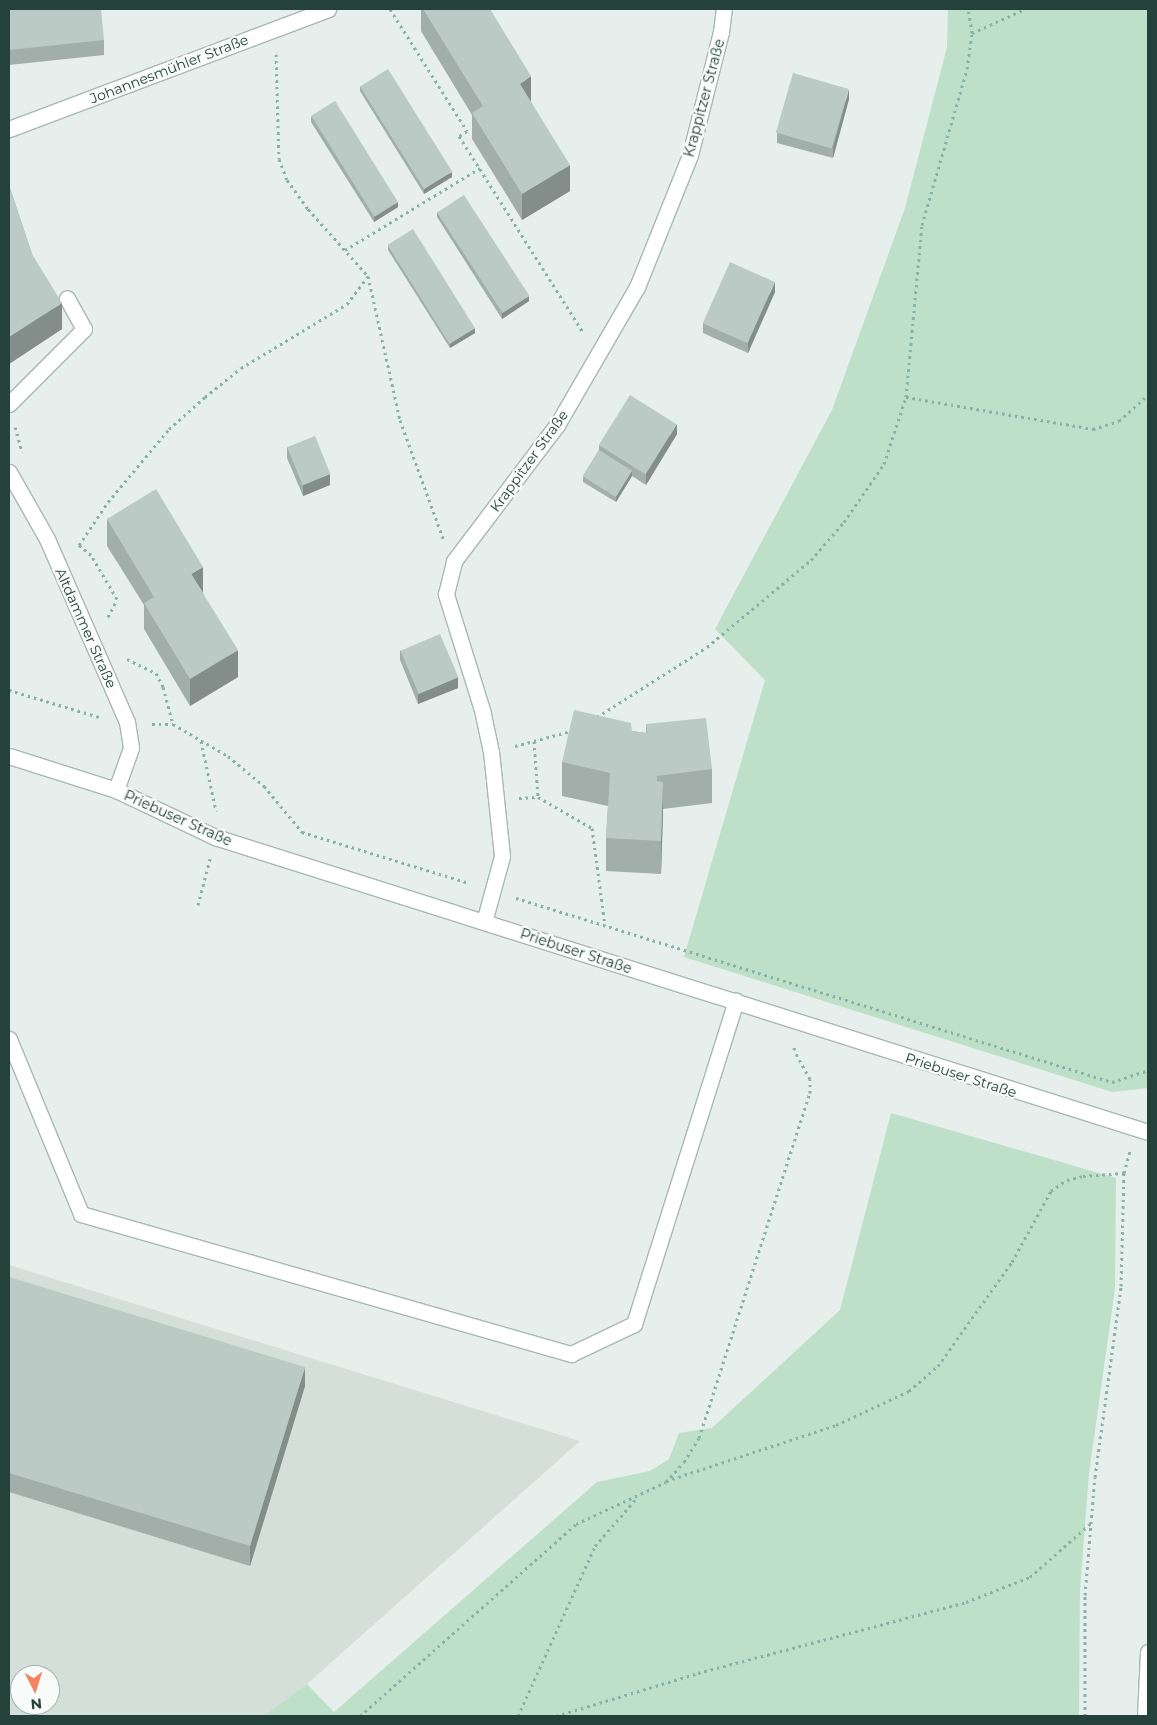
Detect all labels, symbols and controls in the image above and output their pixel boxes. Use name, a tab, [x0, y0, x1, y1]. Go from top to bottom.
street label: Johannesmühler Straße	[87, 31, 251, 107]
street label: Krappitzer Straße	[680, 37, 728, 159]
street label: Krappitzer Straße	[486, 407, 572, 515]
street label: Altdammer Straße	[52, 565, 120, 691]
street label: Priebuser Straße	[121, 787, 235, 849]
street label: Priebuser Straße	[518, 925, 634, 977]
street label: Priebuser Straße	[903, 1049, 1019, 1101]
north arrow	[10, 1665, 60, 1715]
text: N	[30, 1694, 43, 1713]

